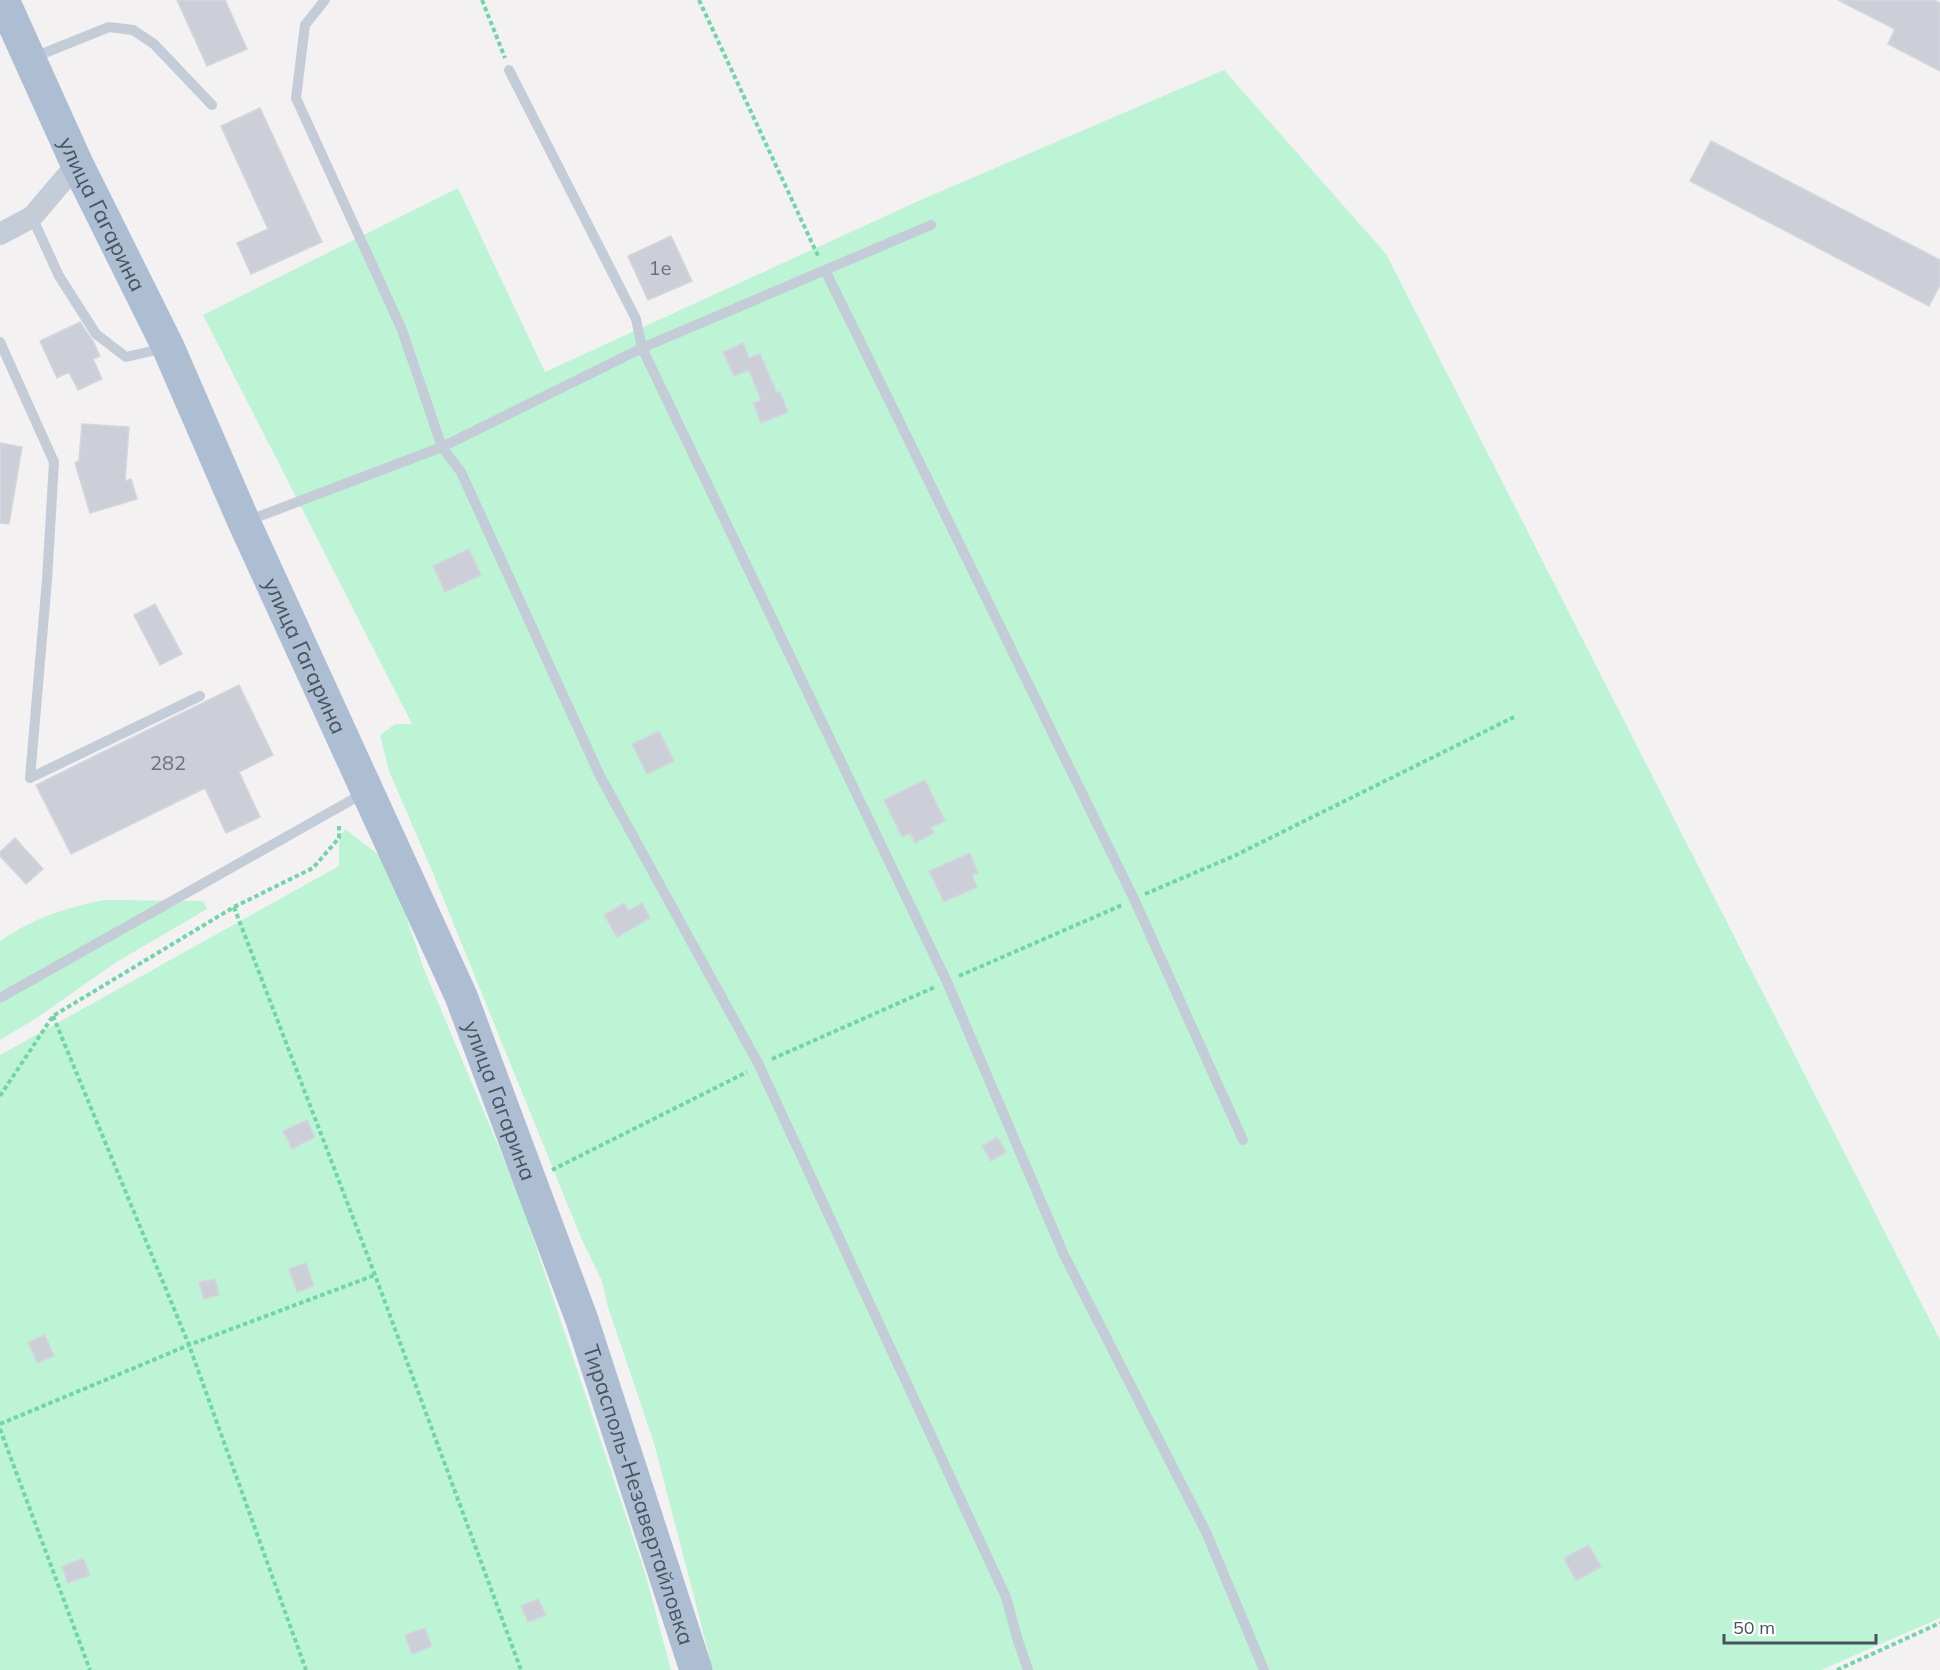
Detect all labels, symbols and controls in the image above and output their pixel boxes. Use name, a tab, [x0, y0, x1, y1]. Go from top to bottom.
street label: улица Гагарина	[53, 132, 152, 296]
house number: 1е	[648, 255, 672, 280]
street label: улица Гагарина	[257, 573, 353, 738]
house number: 282	[150, 750, 186, 775]
street label: улица Гагарина	[457, 1017, 543, 1185]
street label: Тирасполь-Незавертайловка	[577, 1341, 701, 1648]
scale bar	[1724, 1607, 1876, 1645]
text: 50 m	[1733, 1616, 1775, 1639]

